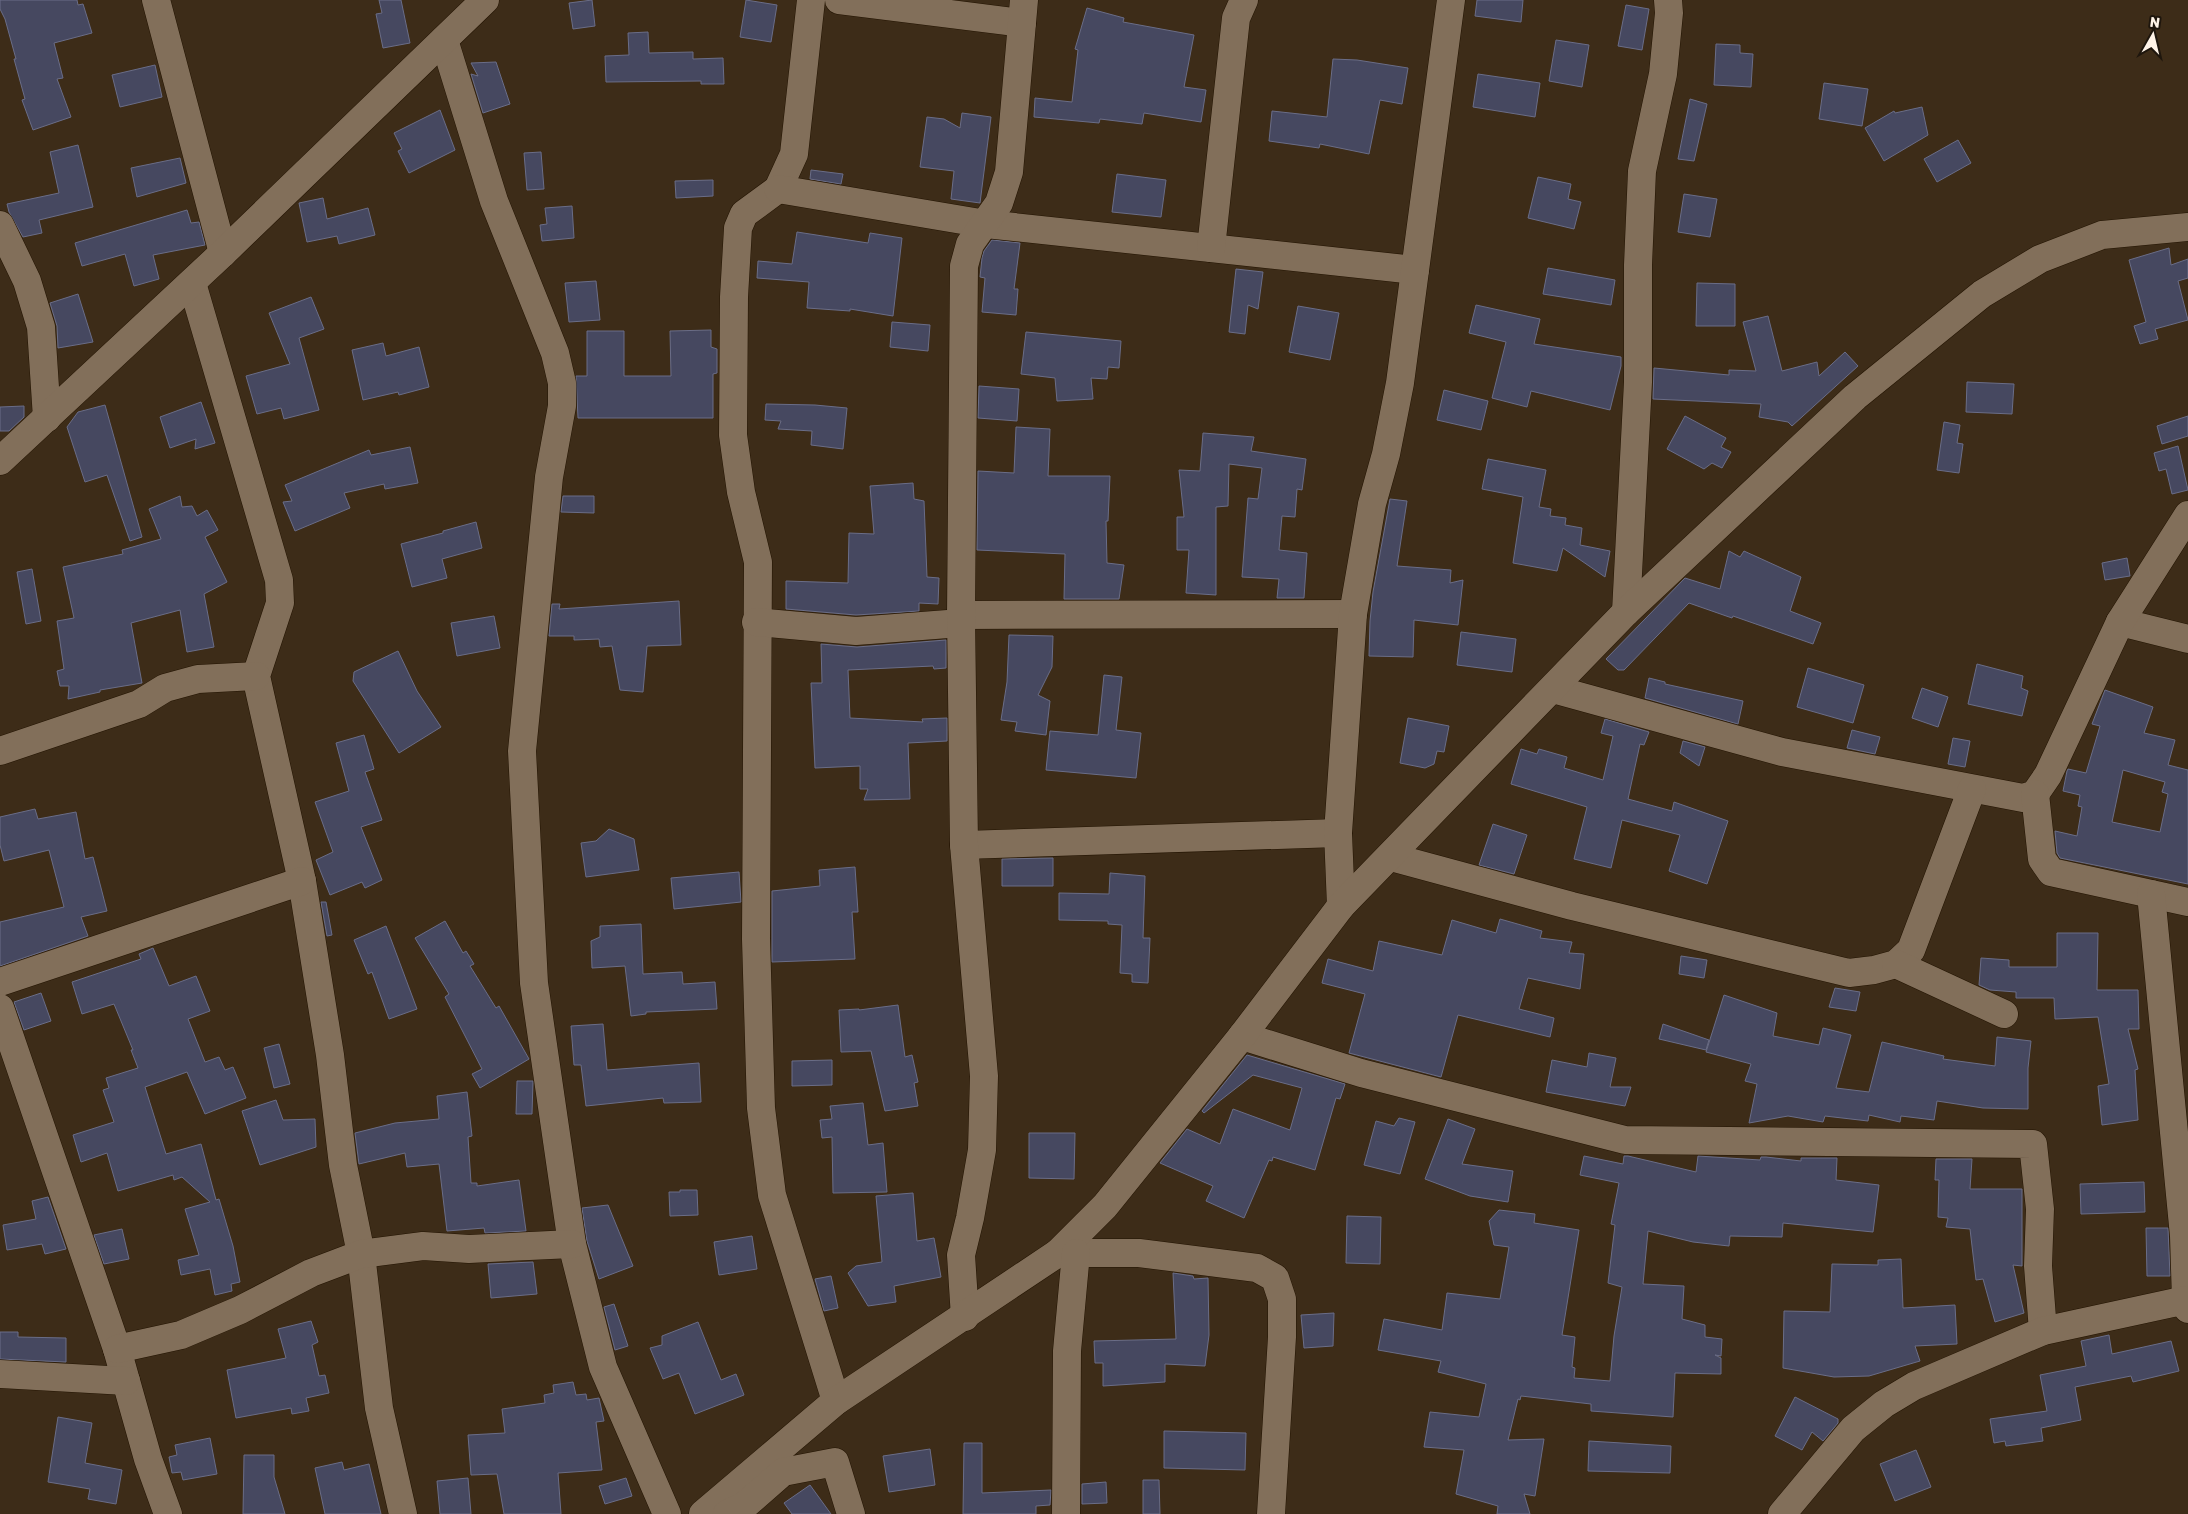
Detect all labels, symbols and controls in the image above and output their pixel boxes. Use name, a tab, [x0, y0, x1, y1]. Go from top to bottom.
north arrow	[2128, 10, 2178, 60]
text: N	[2149, 14, 2161, 32]

